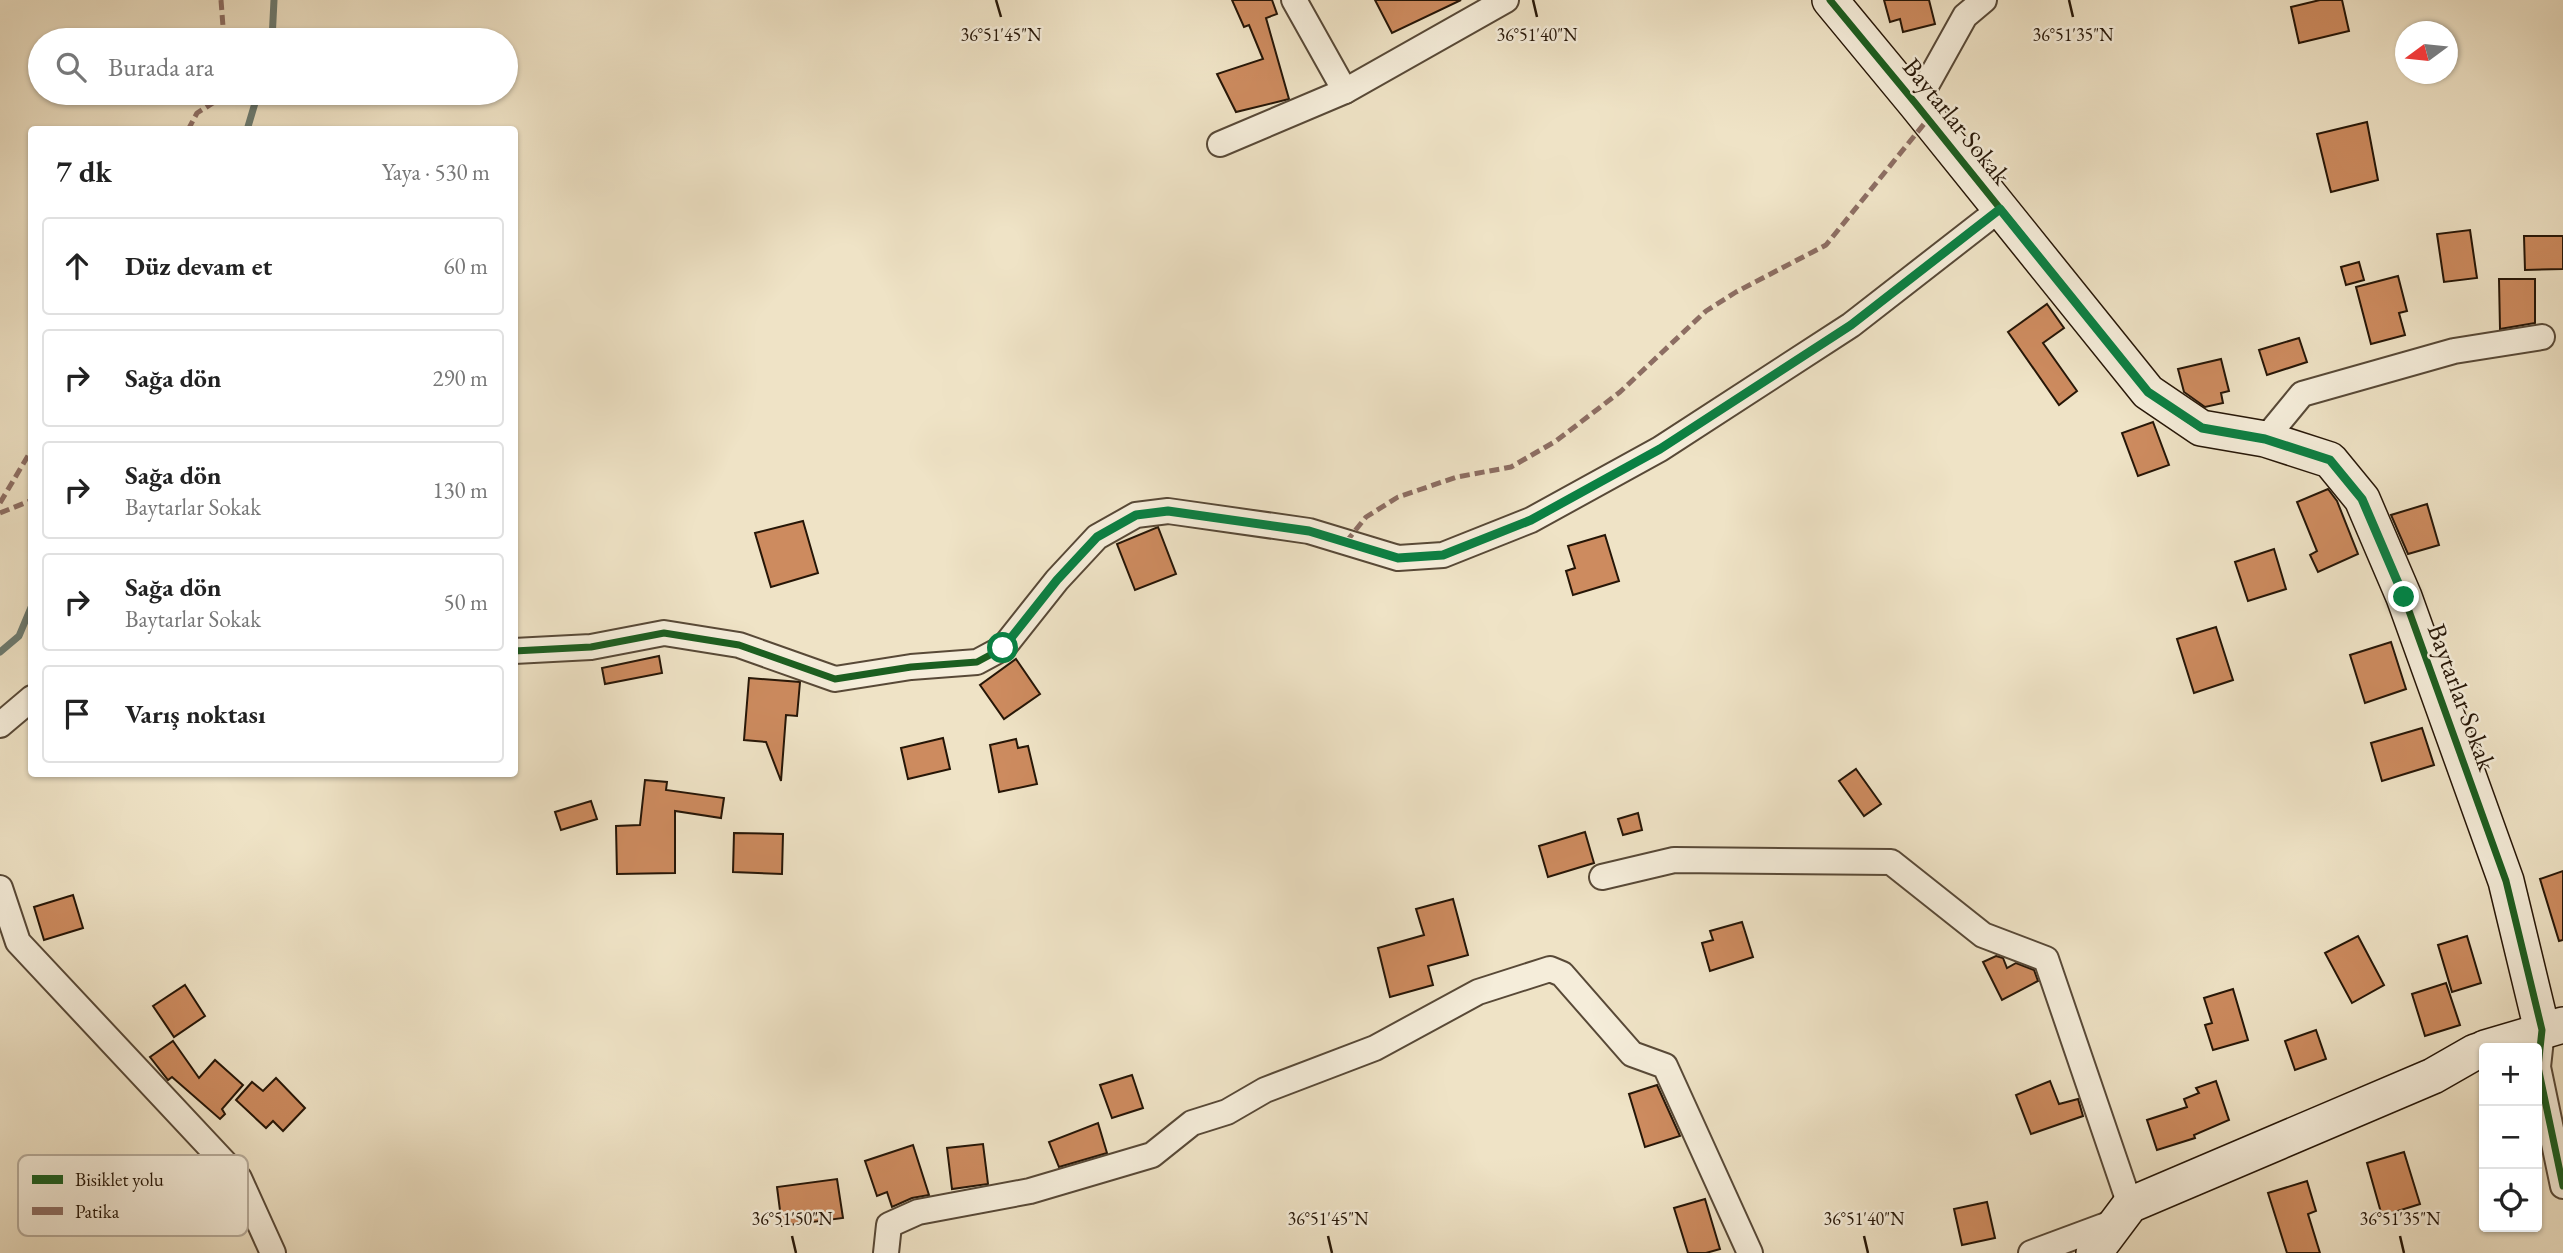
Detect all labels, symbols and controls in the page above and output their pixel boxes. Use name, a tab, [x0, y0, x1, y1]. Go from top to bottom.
north arrow	[2395, 21, 2458, 84]
text: 36°51'45"N	[961, 23, 1042, 46]
text: 36°51'40"N	[1497, 23, 1578, 46]
text: 36°51'35"N	[2033, 23, 2114, 46]
search box	[28, 28, 518, 105]
icon: search	[52, 48, 90, 86]
text: Burada ara	[108, 50, 214, 84]
street label: Baytarlar Sokak	[1895, 51, 2019, 192]
text: 7 dk	[56, 152, 112, 191]
text: Yaya · 530 m	[382, 157, 490, 187]
icon: ahead	[58, 247, 96, 285]
text: Düz devam et	[125, 249, 272, 283]
text: 60 m	[443, 251, 488, 281]
icon: right	[58, 359, 96, 397]
text: Sağa dön	[125, 361, 222, 395]
text: 290 m	[432, 363, 488, 393]
text: Sağa dön	[125, 458, 222, 492]
icon: right	[58, 471, 96, 509]
text: 130 m	[432, 475, 488, 505]
text: Baytarlar Sokak	[125, 492, 261, 522]
text: Sağa dön	[125, 570, 222, 604]
route end	[2388, 581, 2419, 612]
icon: right	[58, 583, 96, 621]
text: 50 m	[443, 587, 488, 617]
text: Baytarlar Sokak	[125, 604, 261, 634]
street label: Baytarlar Sokak	[2420, 619, 2505, 776]
route start	[987, 632, 1018, 663]
icon: arrive	[58, 695, 96, 733]
text: Varış noktası	[125, 697, 266, 731]
map controls	[2479, 1043, 2542, 1232]
button: +	[2479, 1043, 2542, 1106]
button: −	[2479, 1106, 2542, 1169]
legend	[18, 1155, 248, 1236]
text: Bisiklet yolu	[75, 1167, 164, 1192]
button: locate	[2479, 1169, 2542, 1232]
text: Patika	[75, 1199, 120, 1224]
text: 36°51'50"N	[752, 1207, 833, 1230]
text: 36°51'45"N	[1288, 1207, 1369, 1230]
text: 36°51'40"N	[1824, 1207, 1905, 1230]
text: 36°51'35"N	[2360, 1207, 2441, 1230]

